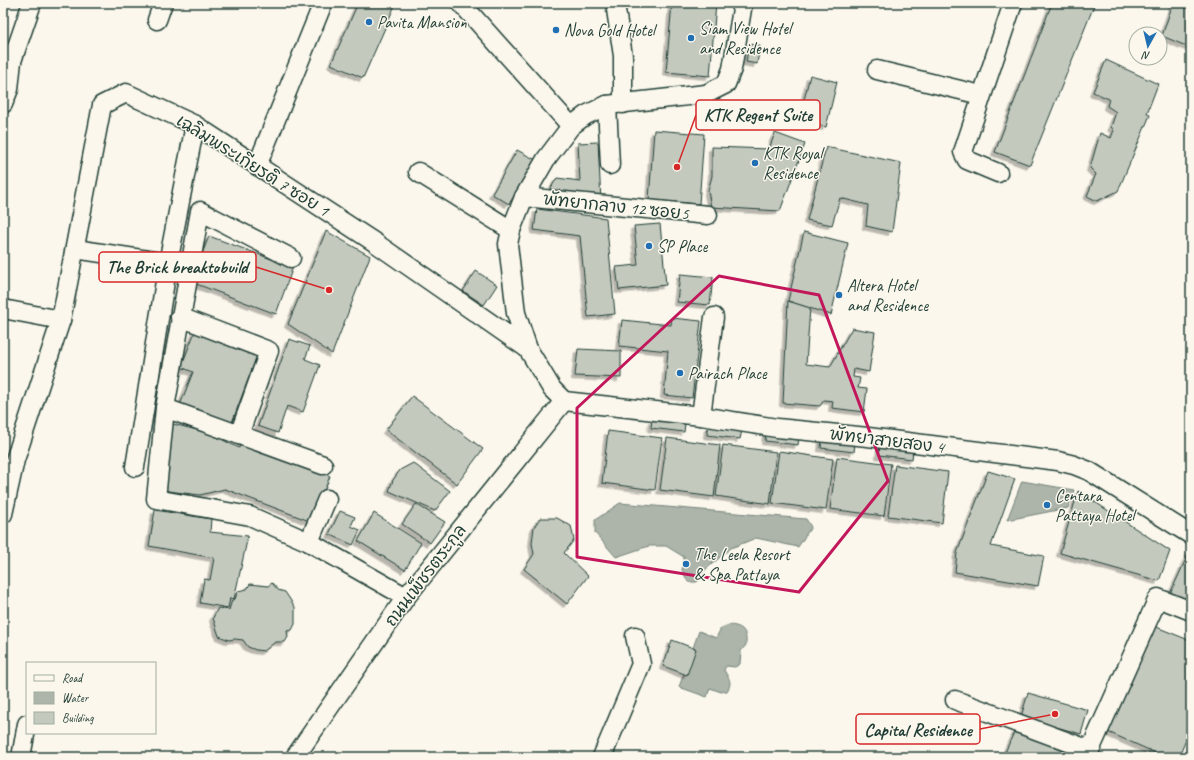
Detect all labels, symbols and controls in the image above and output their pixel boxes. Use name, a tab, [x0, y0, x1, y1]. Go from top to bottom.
place label: Pavita Mansion	[377, 12, 467, 33]
marker: Pavita Mansion	[364, 17, 374, 27]
place label: Siam View Hotel and Residence	[699, 18, 794, 59]
place label: Nova Gold Hotel	[564, 20, 658, 41]
marker: Nova Gold Hotel	[551, 25, 561, 35]
north arrow	[1128, 26, 1168, 66]
marker: Siam View Hotel and Residence	[686, 33, 696, 43]
text: N	[1140, 48, 1151, 63]
callout: KTK Regent Suite	[696, 100, 820, 130]
text: KTK Regent Suite	[704, 104, 814, 126]
street label: เฉลิมพระเกียรติ 7 ซอย 1	[173, 110, 334, 222]
place label: KTK Royal Residence	[763, 143, 825, 184]
marker: KTK Royal Residence	[750, 158, 760, 168]
street label: พัทยากลาง 12 ซอย5	[542, 188, 691, 225]
place label: SP Place	[657, 236, 709, 257]
marker: SP Place	[644, 241, 654, 251]
callout: The Brick breaktobuild	[99, 252, 256, 282]
text: The Brick breaktobuild	[106, 256, 251, 278]
place label: Altera Hotel and Residence	[847, 275, 930, 316]
marker: Altera Hotel and Residence	[834, 290, 844, 300]
place label: Pairach Place	[688, 363, 768, 384]
marker: Pairach Place	[675, 368, 685, 378]
street label: พัทยาสายสอง 4	[829, 423, 948, 458]
place label: Centara Pattaya Hotel	[1055, 485, 1137, 526]
marker: Centara Pattaya Hotel	[1042, 500, 1052, 510]
street label: ถนนเพ็ชรตระกูล	[379, 520, 472, 632]
place label: The Leela Resort & Spa Pattaya	[694, 544, 792, 585]
marker: The Leela Resort & Spa Pattaya	[681, 559, 691, 569]
legend	[26, 662, 156, 734]
text: Road	[62, 670, 84, 686]
text: Water	[62, 690, 90, 706]
text: Building	[62, 710, 94, 726]
callout: Capital Residence	[856, 714, 980, 744]
text: Capital Residence	[864, 719, 974, 741]

